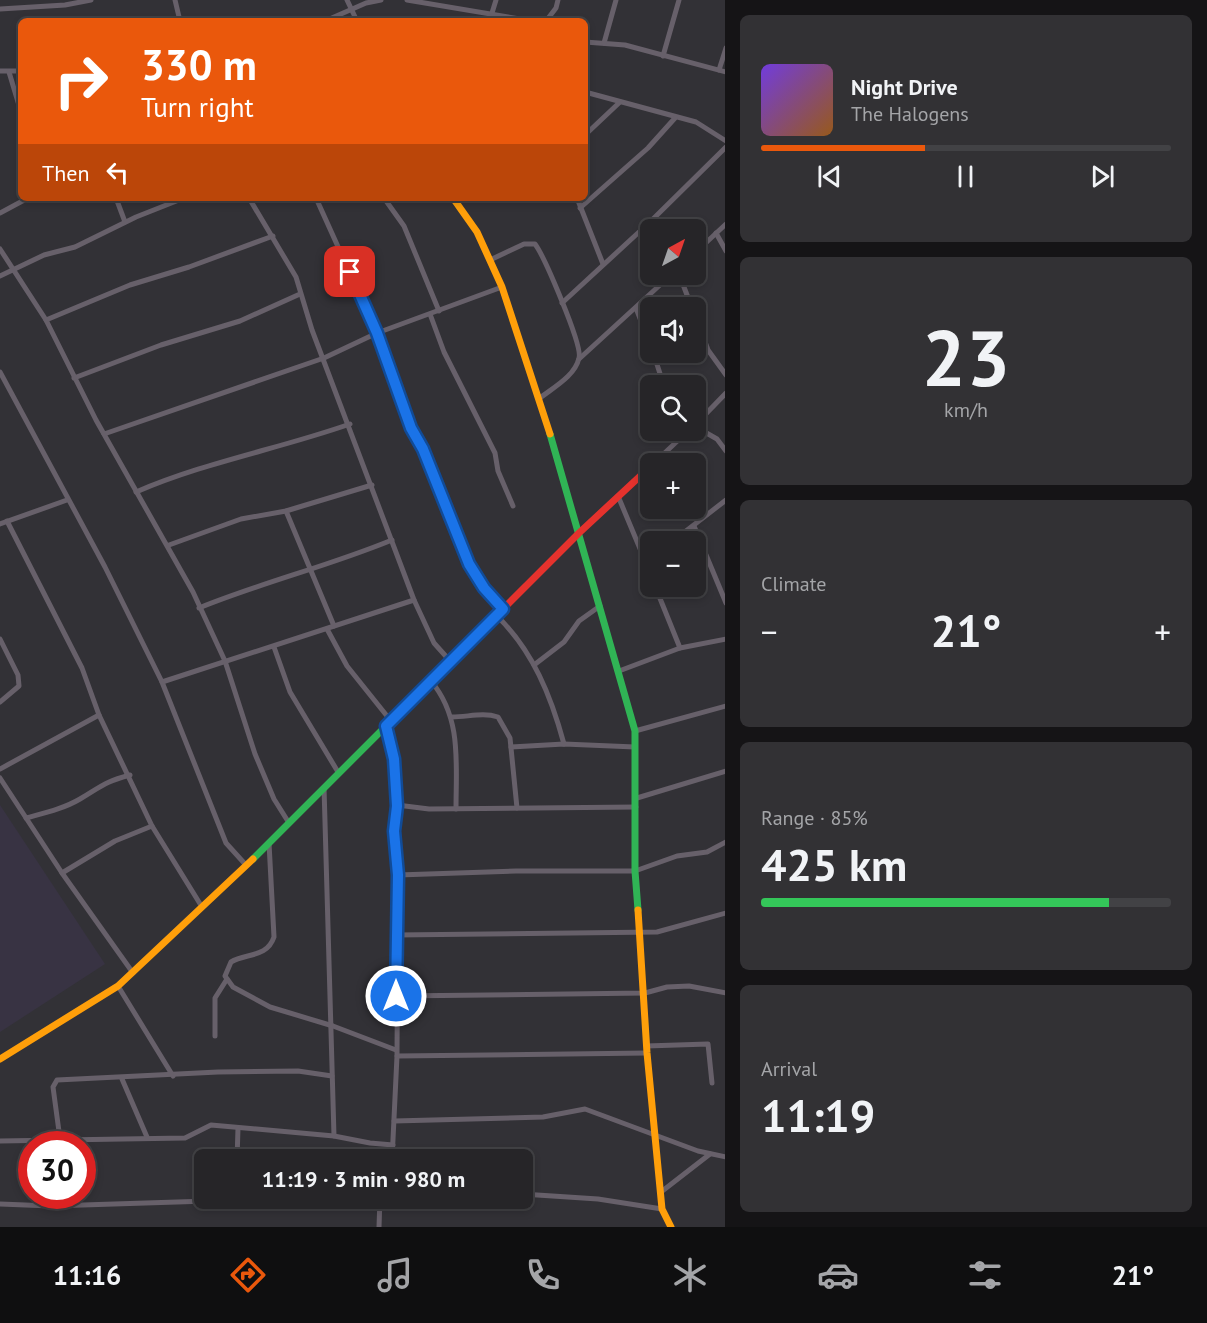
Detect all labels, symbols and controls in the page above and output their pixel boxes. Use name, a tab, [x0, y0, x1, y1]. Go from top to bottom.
text: 330 m	[141, 37, 257, 92]
icon: right	[42, 42, 120, 120]
text: Night Drive	[851, 73, 958, 101]
text: Turn right	[141, 90, 254, 124]
text: The Halogens	[851, 101, 969, 127]
icon: left	[101, 156, 134, 189]
text: Then	[42, 159, 89, 187]
icon: previous	[813, 160, 846, 193]
icon: pause	[949, 160, 982, 193]
icon: next	[1086, 160, 1119, 193]
north arrow	[640, 219, 706, 285]
map controls	[640, 219, 706, 597]
pin	[324, 246, 375, 297]
icon: arrive	[333, 255, 366, 288]
button: sound	[640, 297, 706, 363]
text: 23	[922, 307, 1010, 408]
button: search	[640, 375, 706, 441]
text: km/h	[944, 397, 988, 423]
button: +	[640, 453, 706, 519]
button: −	[640, 531, 706, 597]
text: Climate	[761, 571, 827, 597]
text: 21°	[931, 601, 1001, 659]
text: −	[761, 610, 778, 653]
text: +	[1154, 610, 1171, 653]
text: Range · 85%	[761, 805, 868, 831]
text: 425 km	[761, 835, 907, 893]
position arrow	[364, 964, 428, 1028]
text: Arrival	[761, 1056, 817, 1082]
text: 11:19	[761, 1086, 875, 1144]
speed limit sign: 30	[18, 1131, 96, 1209]
text: 11:19 · 3 min · 980 m	[262, 1165, 465, 1193]
icon: directions	[227, 1254, 269, 1296]
icon: music	[374, 1254, 416, 1296]
icon: phone	[522, 1254, 564, 1296]
icon: climate	[669, 1254, 711, 1296]
icon: car	[817, 1254, 859, 1296]
icon: filters	[964, 1254, 1006, 1296]
text: 11:16	[53, 1258, 121, 1292]
text: 21°	[1112, 1258, 1154, 1292]

